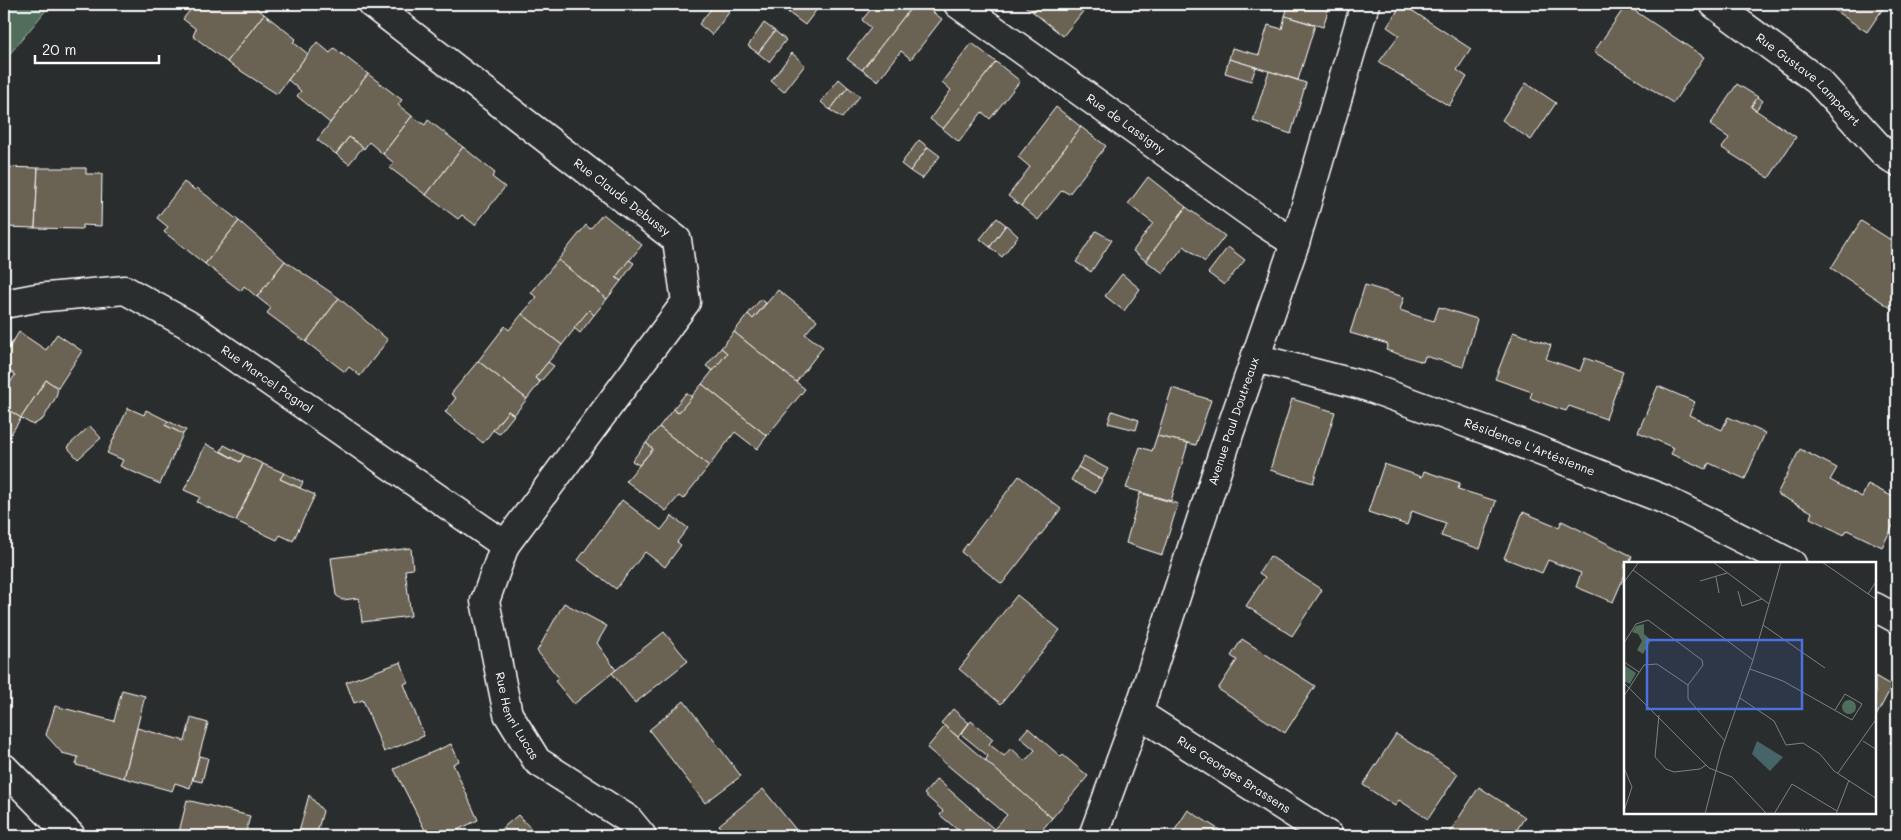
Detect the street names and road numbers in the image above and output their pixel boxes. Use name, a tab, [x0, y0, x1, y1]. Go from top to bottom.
street label: Rue Gustave Lampaert	[1753, 29, 1864, 129]
street label: Rue de Lassigny	[1083, 89, 1169, 157]
street label: Rue Claude Debussy	[571, 154, 674, 239]
street label: Rue Marcel Pagnol	[218, 341, 317, 416]
street label: Avenue Paul Doutreaux	[1204, 355, 1262, 487]
street label: Résidence L'Artésienne	[1462, 414, 1598, 479]
street label: Rue Henri Lucas	[493, 670, 543, 762]
street label: Rue Georges Brassens	[1175, 731, 1294, 816]

